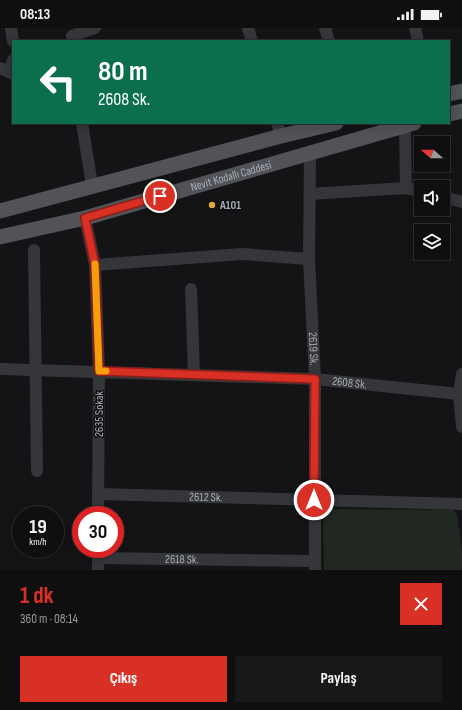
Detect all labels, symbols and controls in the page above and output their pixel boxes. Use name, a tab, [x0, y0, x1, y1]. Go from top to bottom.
text: 08:13	[20, 5, 50, 24]
text: 80 m	[98, 55, 147, 88]
icon: left	[32, 56, 84, 108]
text: 2608 Sk.	[98, 89, 150, 110]
north arrow	[414, 136, 450, 172]
map controls	[414, 136, 450, 260]
street label: Nevit Kodallı Caddesi	[189, 158, 273, 195]
pin	[143, 179, 177, 213]
button: sound	[414, 180, 450, 216]
icon: arrive	[149, 185, 171, 207]
place label: A101	[219, 198, 241, 213]
marker: A101	[207, 200, 217, 210]
button: layers	[414, 224, 450, 260]
street label: 2619 Sk.	[305, 332, 321, 366]
street label: 2608 Sk.	[332, 374, 368, 392]
street label: 2635 Sokak	[92, 391, 107, 437]
position arrow	[293, 479, 335, 521]
street label: 2612 Sk.	[189, 490, 223, 505]
speed limit sign: 30	[72, 506, 124, 558]
text: 19	[29, 515, 47, 539]
text: km/h	[29, 536, 47, 548]
street label: 2618 Sk.	[165, 552, 199, 567]
text: 1 dk	[20, 581, 54, 610]
button: close	[400, 583, 442, 625]
text: 360 m · 08:14	[20, 611, 78, 627]
button: Çıkış	[20, 656, 227, 702]
button: Paylaş	[235, 656, 442, 702]

